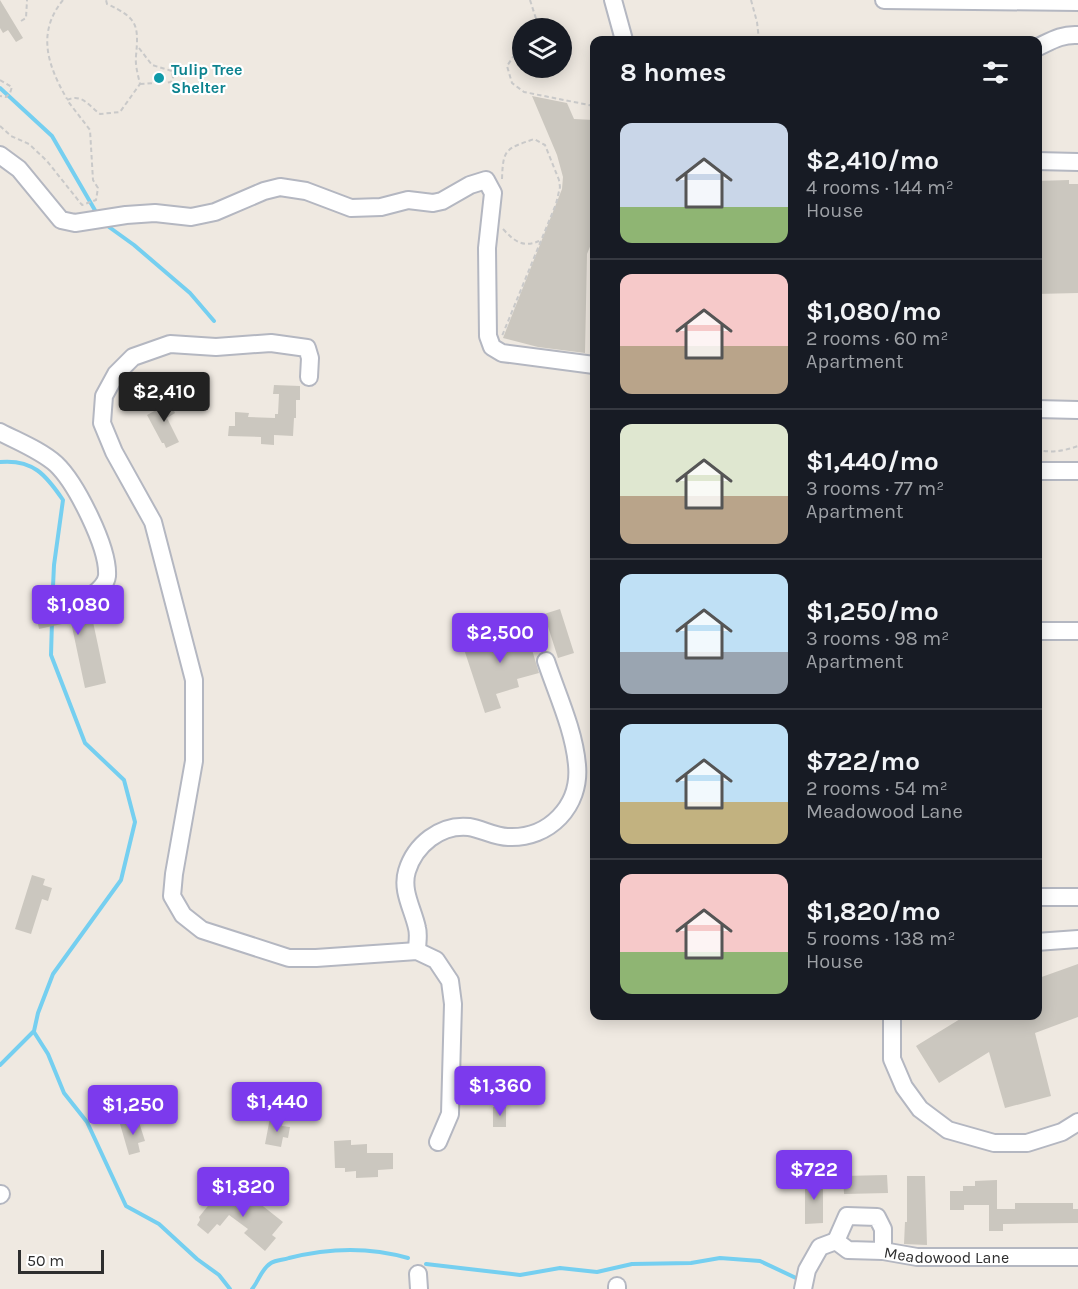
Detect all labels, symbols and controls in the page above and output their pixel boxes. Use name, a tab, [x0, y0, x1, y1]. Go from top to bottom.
map controls	[512, 18, 572, 78]
button: layers	[512, 18, 572, 78]
icon: filters	[979, 56, 1012, 89]
text: 8 homes	[620, 57, 726, 88]
place label: Tulip Tree Shelter	[171, 60, 243, 97]
marker: Tulip Tree Shelter	[152, 71, 166, 85]
text: $2,410/mo	[806, 145, 939, 176]
icon: home	[668, 147, 740, 219]
text: 4 rooms · 144 m²	[806, 176, 954, 199]
text: House	[806, 199, 863, 222]
text: $1,080/mo	[806, 296, 941, 327]
icon: home	[668, 298, 740, 370]
text: 2 rooms · 60 m²	[806, 327, 949, 350]
text: Apartment	[806, 350, 904, 373]
pin: $2,410	[115, 372, 213, 423]
text: $2,410	[133, 380, 195, 403]
text: $1,440/mo	[806, 446, 939, 477]
icon: home	[668, 448, 740, 520]
text: 3 rooms · 77 m²	[806, 477, 944, 500]
text: Apartment	[806, 500, 904, 523]
pin: $1,080	[29, 585, 127, 636]
text: $1,080	[46, 593, 110, 616]
text: $1,250/mo	[806, 596, 939, 627]
icon: home	[668, 598, 740, 670]
pin: $2,500	[451, 613, 549, 664]
text: $2,500	[466, 621, 534, 644]
text: 3 rooms · 98 m²	[806, 627, 949, 650]
text: Apartment	[806, 650, 904, 673]
text: $722/mo	[806, 746, 920, 777]
icon: home	[668, 748, 740, 820]
text: 2 rooms · 54 m²	[806, 777, 948, 800]
text: Meadowood Lane	[806, 800, 963, 823]
text: $1,820/mo	[806, 896, 940, 927]
icon: home	[668, 898, 740, 970]
text: 5 rooms · 138 m²	[806, 927, 956, 950]
text: House	[806, 950, 863, 973]
pin: $1,360	[451, 1066, 549, 1117]
text: $1,360	[468, 1074, 532, 1097]
pin: $1,440	[228, 1082, 326, 1133]
pin: $1,250	[84, 1085, 182, 1136]
text: $1,440	[246, 1090, 308, 1113]
text: $1,250	[102, 1093, 164, 1116]
pin: $722	[778, 1150, 850, 1201]
text: $722	[790, 1158, 838, 1181]
pin: $1,820	[194, 1167, 292, 1218]
text: $1,820	[211, 1175, 275, 1198]
street label: Meadowood Lane	[883, 1242, 1009, 1267]
scale bar	[18, 1247, 104, 1274]
text: 50 m	[27, 1251, 64, 1270]

